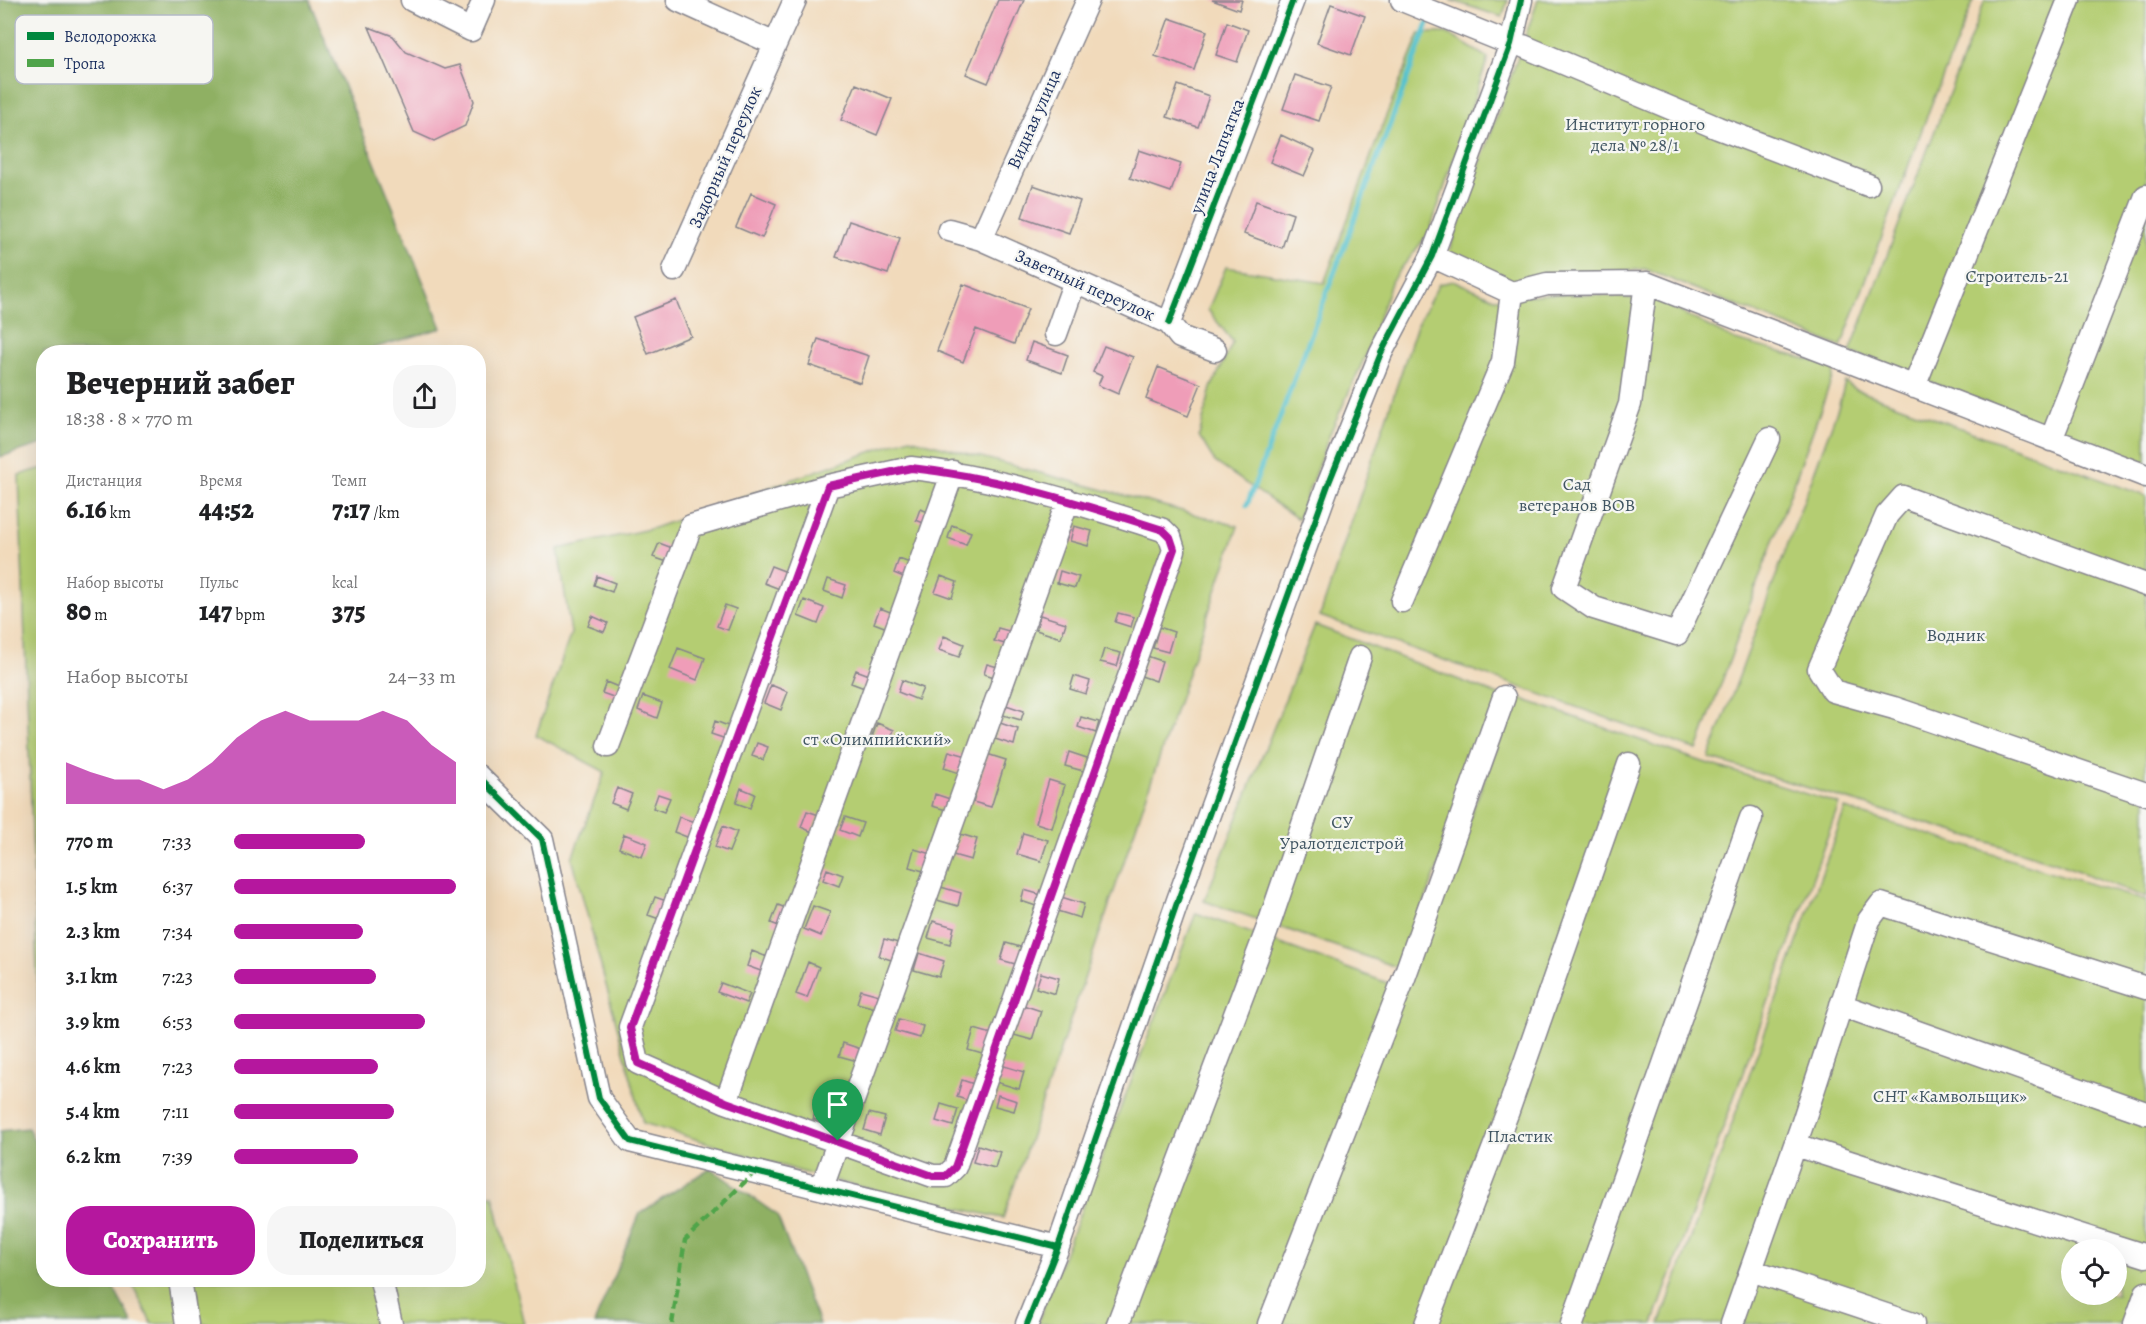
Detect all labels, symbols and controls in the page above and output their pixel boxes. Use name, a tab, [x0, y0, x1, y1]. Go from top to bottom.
legend	[15, 15, 213, 84]
text: Велодорожка	[64, 26, 157, 48]
text: Тропа	[64, 53, 106, 75]
street label: Видная улица	[1001, 65, 1067, 173]
street label: Задорный переулок	[683, 82, 767, 232]
street label: улица Лапчатка	[1184, 94, 1250, 218]
park label: Институт горного дела № 28/1	[1565, 112, 1705, 157]
street label: Заветный переулок	[1011, 243, 1159, 327]
park label: Строитель-21	[1966, 264, 2068, 288]
text: Вечерний забег	[66, 360, 295, 405]
button: share	[393, 365, 456, 428]
text: 18:38 · 8 × 770 m	[66, 405, 193, 432]
text: Дистанция	[66, 470, 142, 492]
text: Время	[199, 470, 243, 492]
text: Темп	[332, 470, 367, 492]
park label: Сад ветеранов ВОВ	[1519, 472, 1635, 517]
text: 6.16	[66, 492, 107, 527]
text: 44:52	[199, 492, 254, 527]
text: 7:17	[332, 492, 370, 527]
text: km	[107, 502, 131, 524]
text: /km	[370, 502, 400, 524]
text: Набор высоты	[66, 572, 164, 594]
text: Пульс	[199, 572, 239, 594]
text: kcal	[332, 572, 358, 594]
text: 80	[66, 594, 91, 629]
text: 147	[199, 594, 232, 629]
text: 375	[332, 594, 366, 629]
text: m	[91, 604, 108, 626]
text: bpm	[232, 604, 265, 626]
park label: Водник	[1927, 623, 1985, 647]
text: Набор высоты	[66, 663, 189, 690]
text: 24–33 m	[388, 663, 456, 690]
park label: ст «Олимпийский»	[803, 727, 951, 751]
park label: СУ Уралотделстрой	[1280, 810, 1404, 855]
text: 770 m	[66, 828, 113, 855]
text: 7:33	[162, 828, 192, 855]
text: 1.5 km	[66, 873, 118, 900]
text: 6:37	[162, 873, 193, 900]
text: 2.3 km	[66, 918, 120, 945]
text: 7:34	[162, 918, 193, 945]
text: 3.1 km	[66, 963, 118, 990]
text: 7:23	[162, 963, 193, 990]
text: 3.9 km	[66, 1008, 120, 1035]
text: 6:53	[162, 1008, 193, 1035]
text: 4.6 km	[66, 1053, 121, 1080]
text: 7:23	[162, 1053, 193, 1080]
pin	[812, 1079, 863, 1141]
park label: СНТ «Камвольщик»	[1873, 1084, 2027, 1108]
icon: arrive	[821, 1088, 854, 1121]
text: 5.4 km	[66, 1098, 120, 1125]
text: 7:11	[162, 1098, 189, 1125]
park label: Пластик	[1487, 1124, 1553, 1148]
text: 6.2 km	[66, 1143, 121, 1170]
text: 7:39	[162, 1143, 193, 1170]
button: Сохранить	[66, 1206, 255, 1275]
button: Поделиться	[267, 1206, 456, 1275]
map controls	[2061, 1239, 2127, 1305]
button: locate	[2061, 1239, 2127, 1305]

